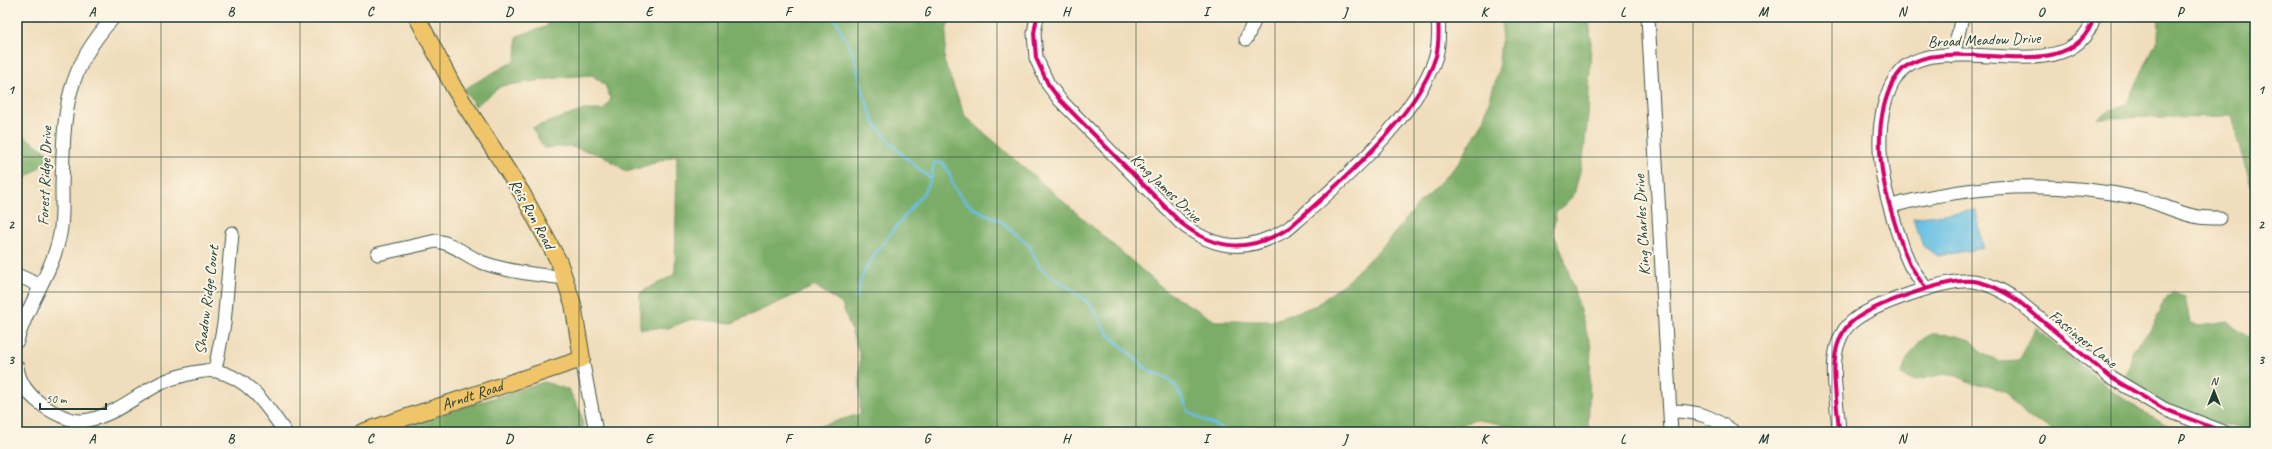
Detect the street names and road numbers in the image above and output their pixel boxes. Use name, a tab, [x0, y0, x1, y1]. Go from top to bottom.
street label: Broad Meadow Drive	[1927, 28, 2042, 52]
street label: Forest Ridge Drive	[33, 124, 57, 226]
street label: King James Drive	[1126, 149, 1207, 228]
street label: King Charles Drive	[1629, 172, 1655, 276]
street label: Reis Run Road	[505, 175, 561, 255]
street label: Shadow Ridge Court	[190, 243, 224, 356]
street label: Fassinger Lane	[2045, 306, 2122, 374]
street label: Arndt Road	[439, 375, 508, 415]

